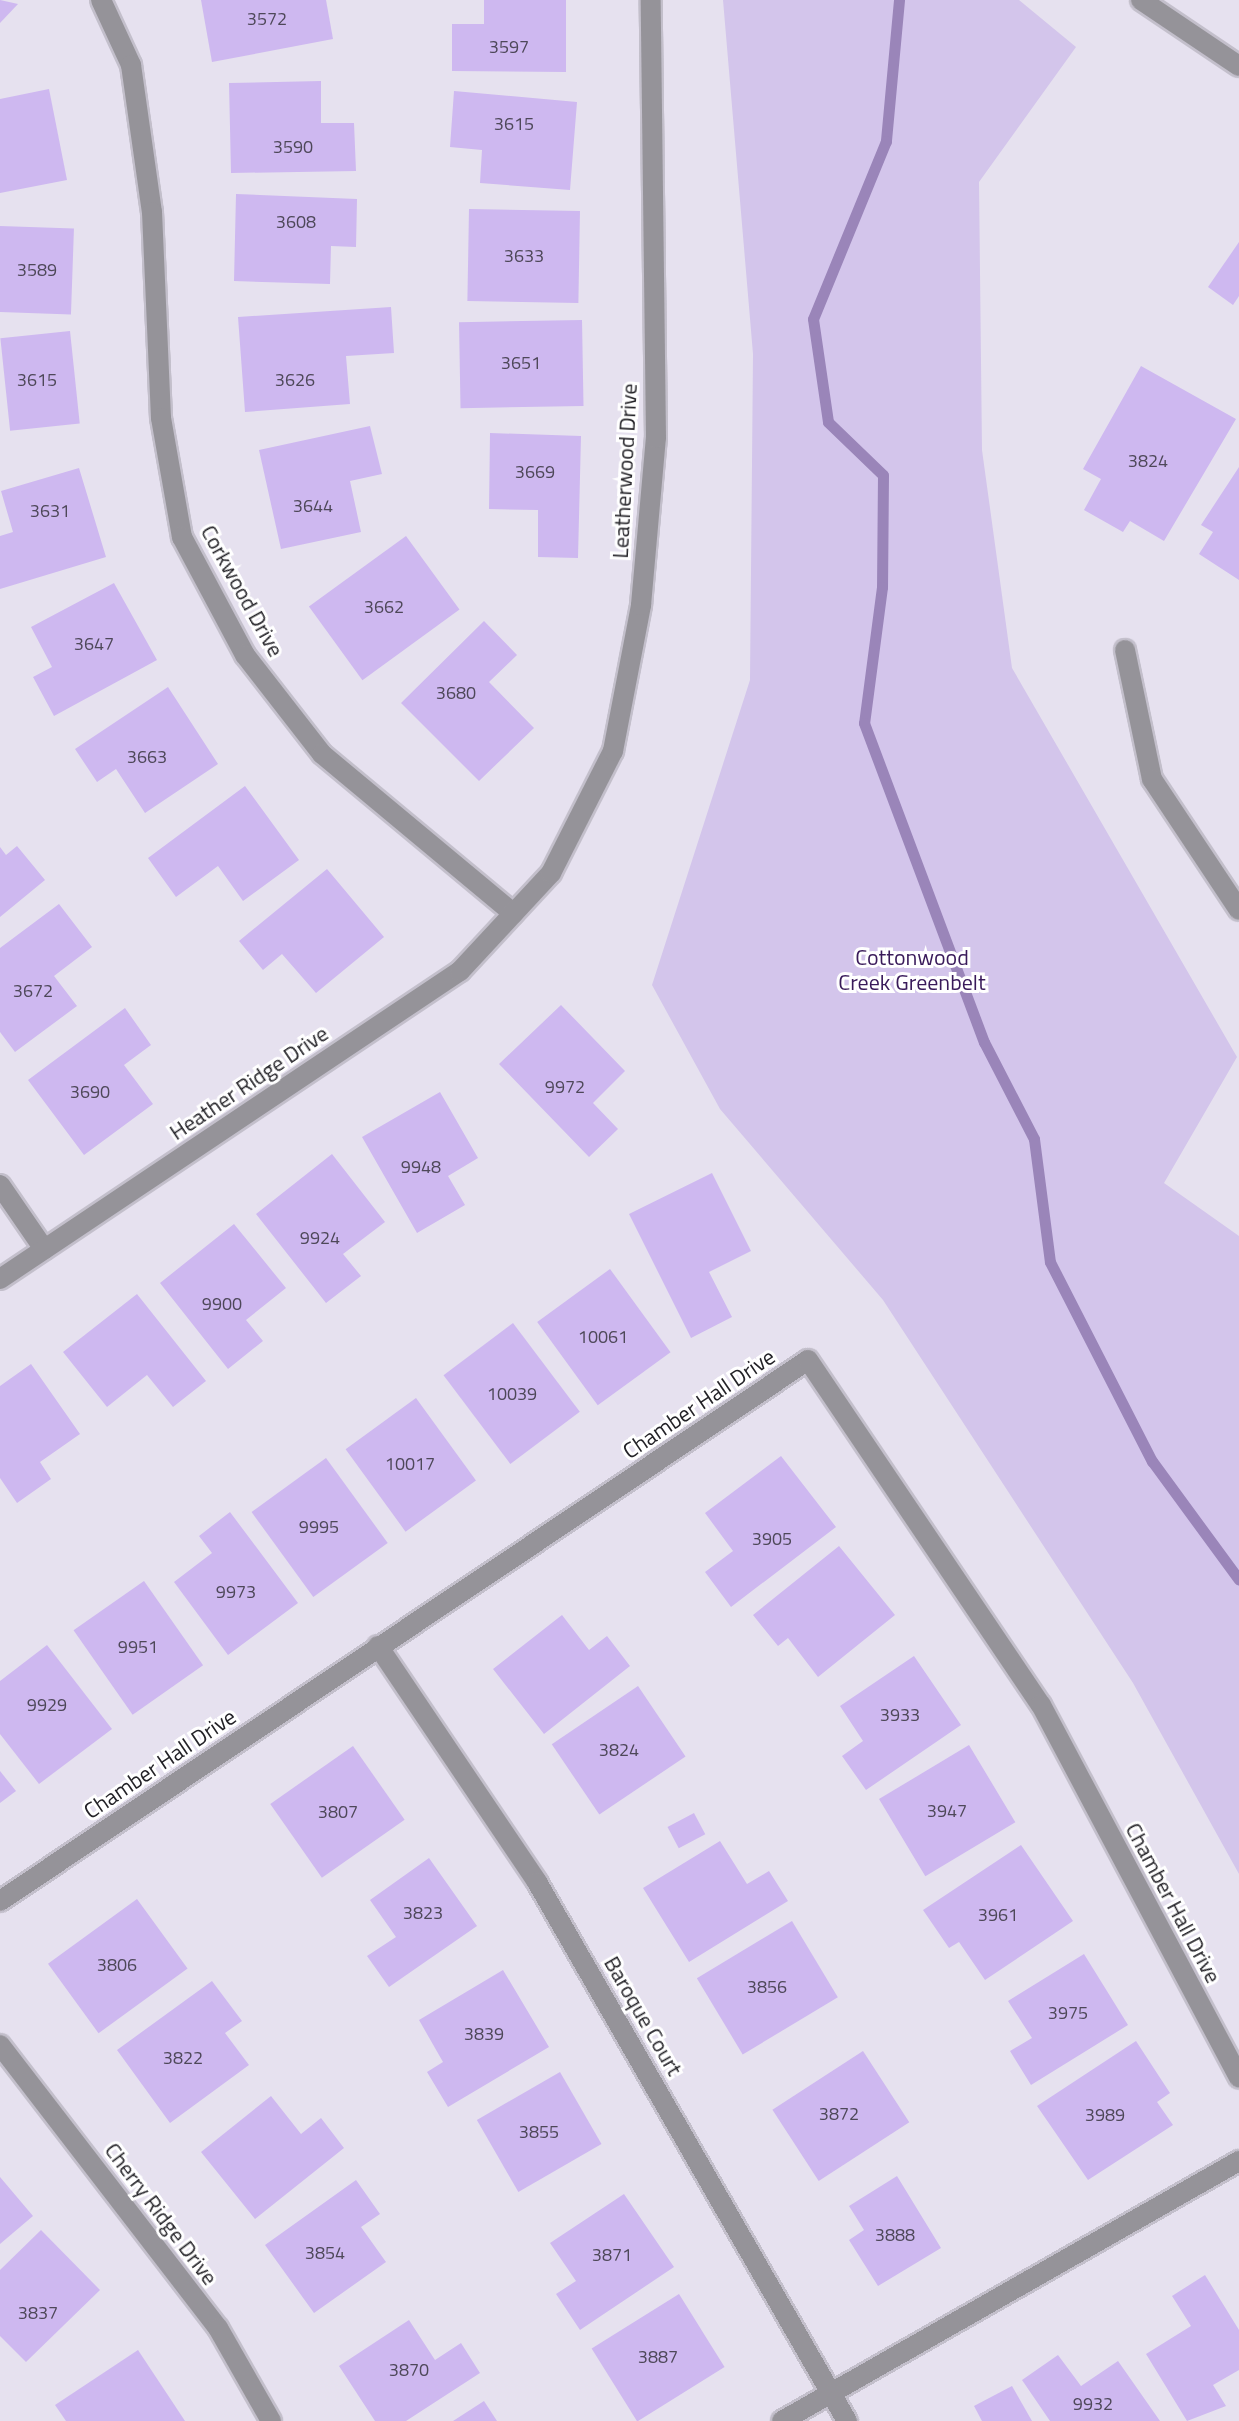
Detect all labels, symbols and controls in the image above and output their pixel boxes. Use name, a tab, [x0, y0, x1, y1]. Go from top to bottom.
house number: 3572	[247, 8, 287, 30]
house number: 3597	[489, 36, 529, 58]
house number: 3615	[494, 113, 534, 135]
house number: 3590	[273, 136, 313, 158]
house number: 3608	[276, 211, 316, 233]
house number: 3633	[504, 245, 544, 267]
house number: 3589	[17, 259, 57, 281]
house number: 3651	[501, 352, 541, 374]
house number: 3615	[17, 369, 57, 391]
house number: 3626	[275, 369, 315, 391]
street label: Leatherwood Drive	[607, 383, 643, 559]
house number: 3824	[1128, 450, 1168, 472]
house number: 3669	[515, 461, 555, 483]
house number: 3644	[293, 495, 333, 517]
house number: 3631	[30, 500, 70, 522]
street label: Corkwood Drive	[195, 521, 289, 661]
house number: 3662	[364, 596, 404, 618]
house number: 3647	[74, 633, 114, 655]
house number: 3680	[436, 682, 476, 704]
house number: 3663	[127, 746, 167, 768]
park label: Cottonwood Creek Greenbelt	[838, 944, 986, 996]
house number: 3672	[13, 980, 53, 1002]
street label: Heather Ridge Drive	[165, 1020, 333, 1146]
house number: 9972	[545, 1076, 585, 1098]
house number: 3690	[70, 1081, 110, 1103]
house number: 9948	[401, 1156, 441, 1178]
house number: 9924	[300, 1227, 340, 1249]
house number: 9900	[202, 1293, 242, 1315]
house number: 10061	[578, 1326, 628, 1348]
street label: Chamber Hall Drive	[618, 1343, 780, 1465]
house number: 10039	[487, 1383, 537, 1405]
house number: 10017	[385, 1453, 435, 1475]
house number: 9995	[299, 1516, 339, 1538]
house number: 3905	[752, 1528, 792, 1550]
house number: 9973	[216, 1581, 256, 1603]
house number: 9951	[118, 1636, 158, 1658]
house number: 9929	[27, 1694, 67, 1716]
street label: Chamber Hall Drive	[79, 1703, 241, 1825]
house number: 3933	[880, 1704, 920, 1726]
house number: 3824	[599, 1739, 639, 1761]
house number: 3947	[927, 1800, 967, 1822]
house number: 3807	[318, 1801, 358, 1823]
street label: Chamber Hall Drive	[1120, 1819, 1226, 1987]
house number: 3823	[403, 1902, 443, 1924]
house number: 3961	[978, 1904, 1018, 1926]
street label: Baroque Court	[598, 1952, 688, 2080]
house number: 3806	[97, 1954, 137, 1976]
house number: 3856	[747, 1976, 787, 1998]
house number: 3975	[1048, 2002, 1088, 2024]
house number: 3839	[464, 2023, 504, 2045]
house number: 3822	[163, 2047, 203, 2069]
house number: 3872	[819, 2103, 859, 2125]
house number: 3989	[1085, 2104, 1125, 2126]
house number: 3855	[519, 2121, 559, 2143]
street label: Cherry Ridge Drive	[99, 2138, 223, 2290]
house number: 3888	[875, 2224, 915, 2246]
house number: 3854	[305, 2242, 345, 2264]
house number: 3871	[592, 2244, 632, 2266]
house number: 3837	[18, 2302, 58, 2324]
house number: 3887	[638, 2346, 678, 2368]
house number: 3870	[389, 2359, 429, 2381]
house number: 9932	[1073, 2393, 1113, 2415]

